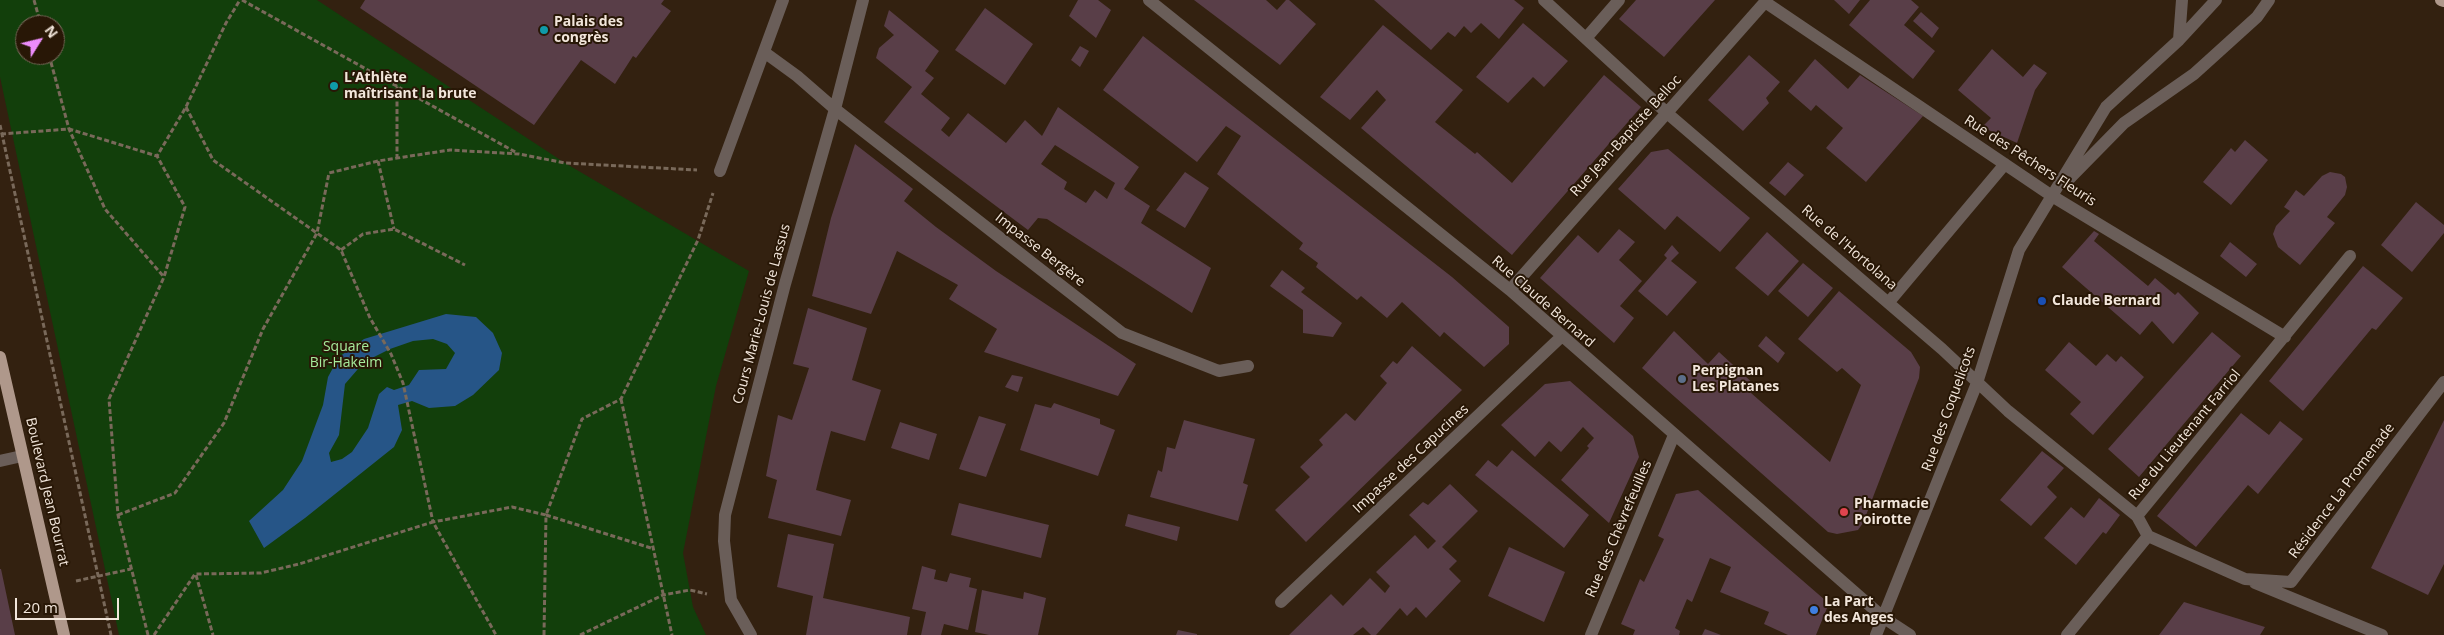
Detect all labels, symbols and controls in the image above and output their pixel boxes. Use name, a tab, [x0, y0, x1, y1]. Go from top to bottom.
place label: Palais des congrès	[554, 14, 623, 46]
north arrow	[15, 15, 65, 65]
text: N	[41, 21, 63, 42]
marker: Palais des congrès	[538, 24, 550, 36]
place label: L’Athlète maîtrisant la brute	[344, 70, 477, 102]
street label: Rue Jean-Baptiste Belloc	[1567, 72, 1685, 200]
marker: L’Athlète maîtrisant la brute	[328, 80, 340, 92]
street label: Rue des Pêchers Fleuris	[1961, 112, 2099, 210]
street label: Rue de l'Hortolana	[1798, 202, 1900, 294]
street label: Impasse Bergère	[992, 210, 1088, 290]
street label: Cours Marie-Louis de Lassus	[730, 222, 794, 406]
street label: Rue Claude Bernard	[1488, 253, 1598, 351]
place label: Claude Bernard	[2052, 293, 2161, 309]
marker: Claude Bernard	[2036, 295, 2048, 307]
park label: Square Bir-Hakeim	[310, 339, 382, 372]
street label: Rue des Coquelicots	[1919, 344, 1979, 474]
place label: Perpignan Les Platanes	[1692, 363, 1779, 396]
street label: Rue du Lieutenant Farriol	[2125, 366, 2245, 504]
marker: Perpignan Les Platanes	[1676, 373, 1688, 385]
street label: Impasse des Capucines	[1350, 401, 1472, 517]
street label: Boulevard Jean Bourrat	[22, 416, 72, 568]
street label: Résidence La Promenade	[2286, 420, 2398, 562]
street label: Rue des Chèvrefeuilles	[1582, 458, 1656, 600]
place label: Pharmacie Poirotte	[1854, 496, 1929, 528]
marker: Pharmacie Poirotte	[1838, 506, 1850, 518]
scale bar	[18, 588, 121, 620]
place label: La Part des Anges	[1824, 594, 1894, 626]
text: 20 m	[23, 597, 58, 617]
marker: La Part des Anges	[1808, 604, 1820, 616]

